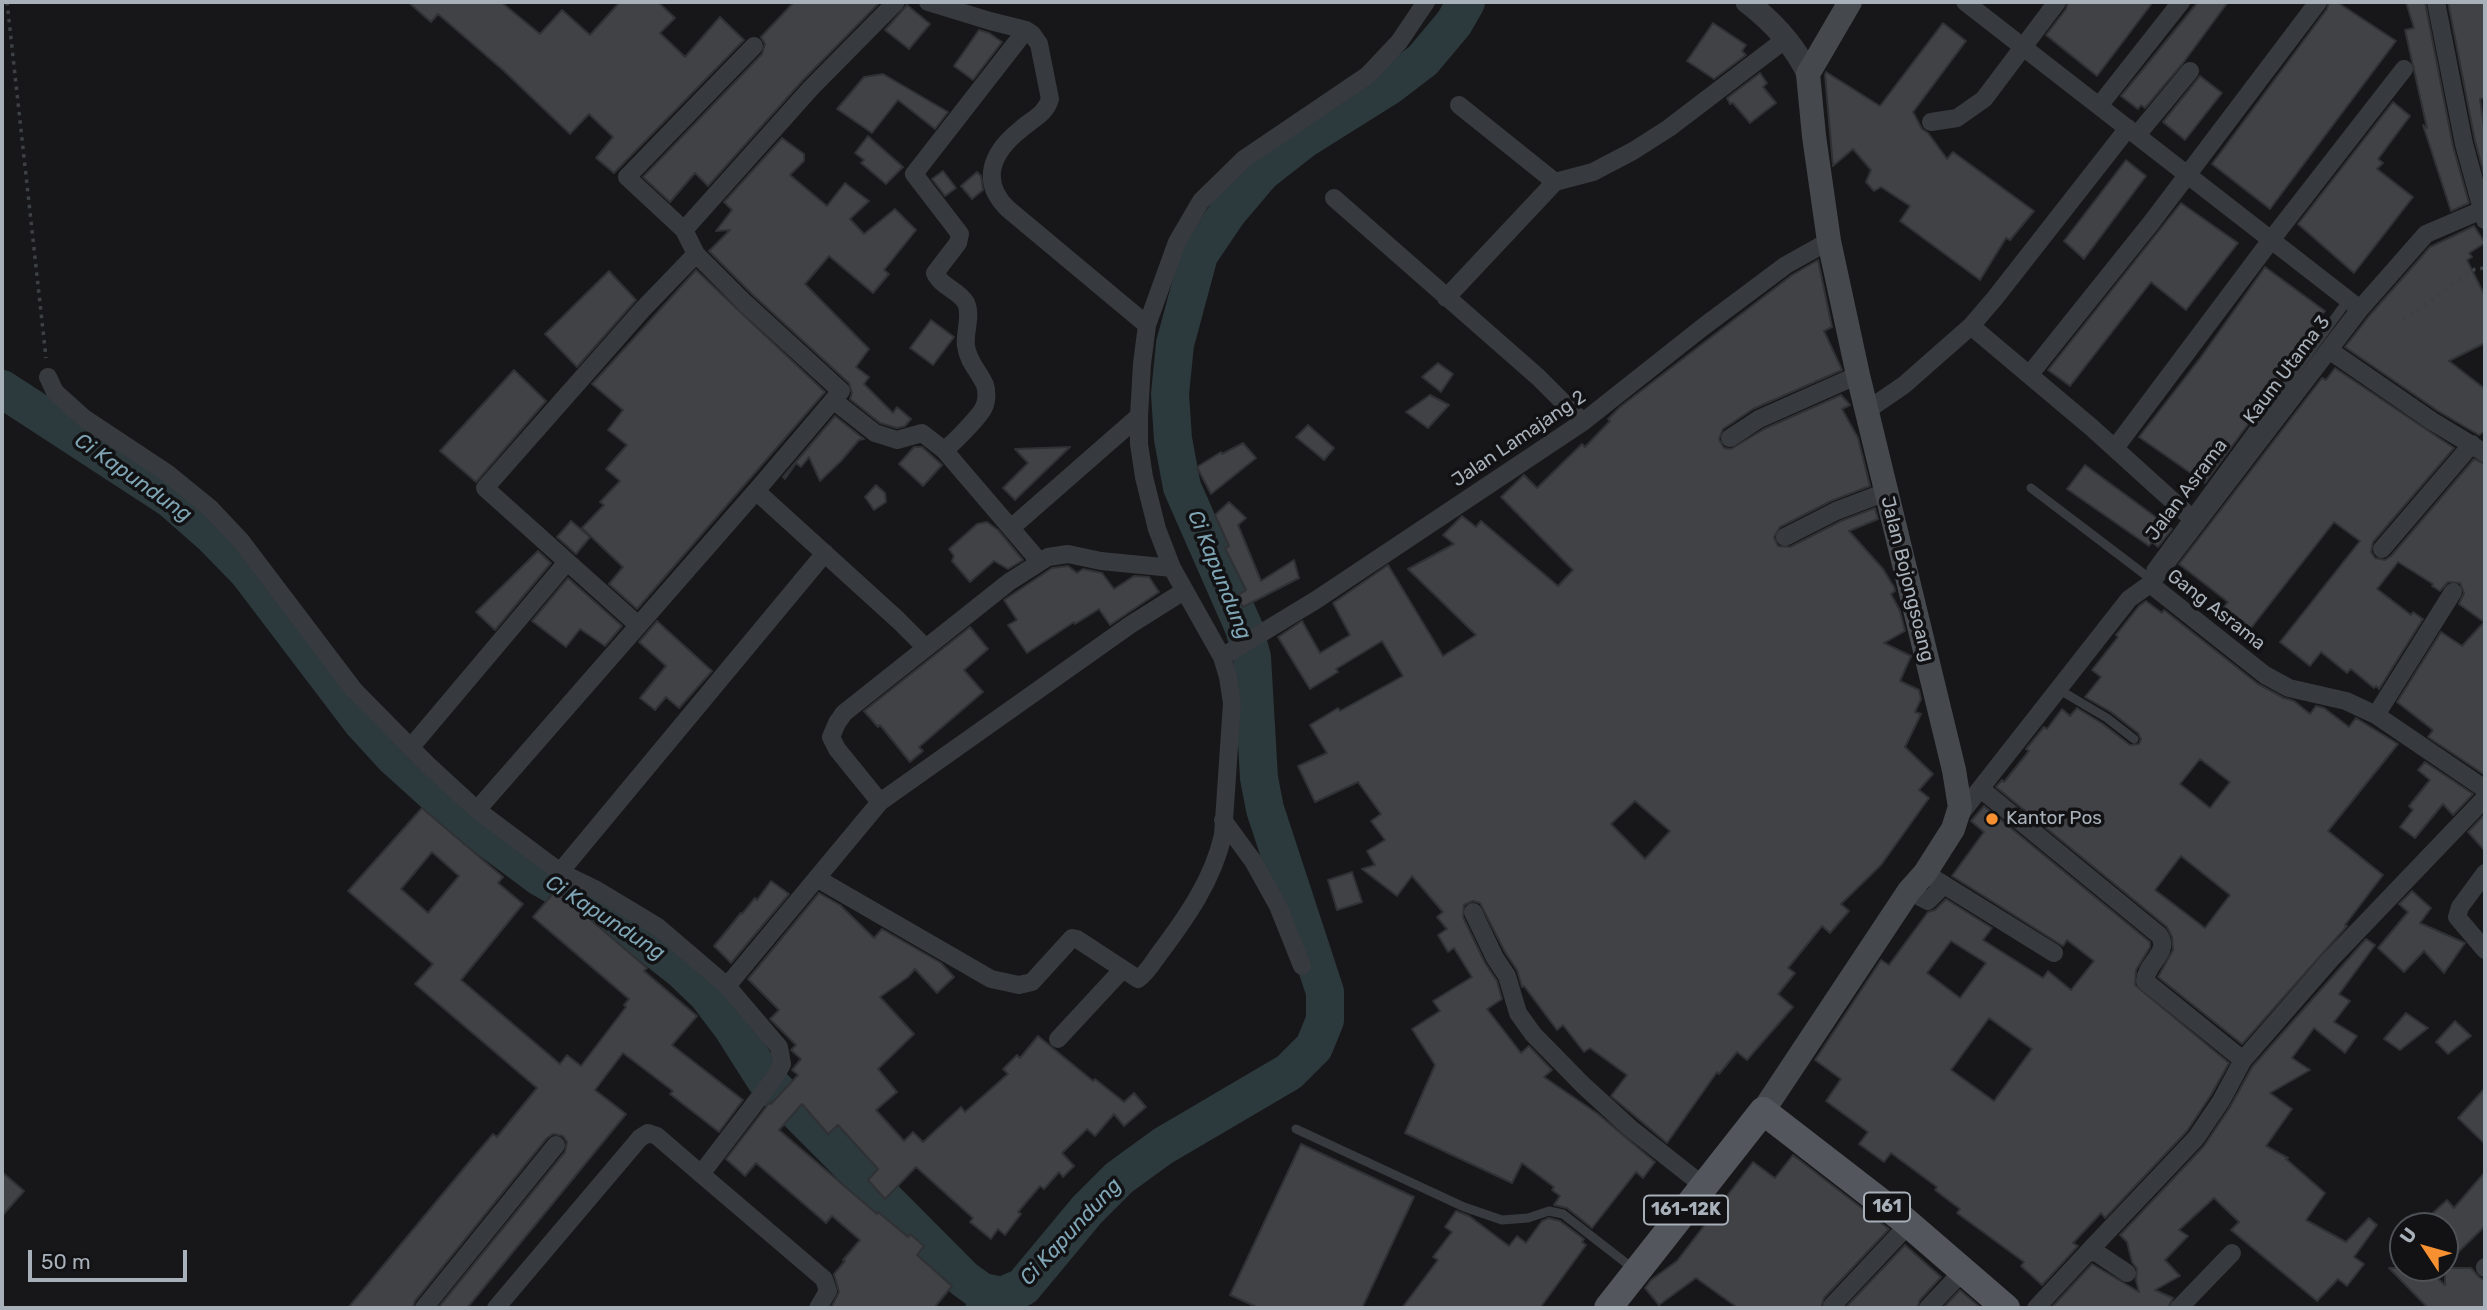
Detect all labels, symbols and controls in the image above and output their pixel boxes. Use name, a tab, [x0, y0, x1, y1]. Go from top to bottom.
street label: Kaum Utama 3	[2239, 311, 2335, 429]
street label: Jalan Lamajang 2	[1448, 386, 1590, 492]
water label: Ci Kapundung	[70, 428, 196, 528]
street label: Jalan Asrama	[2141, 435, 2233, 545]
street label: Jalan Bojongsoang	[1875, 494, 1939, 664]
water label: Ci Kapundung	[1182, 507, 1256, 643]
street label: Gang Asrama	[2162, 565, 2270, 655]
place label: Kantor Pos	[2006, 808, 2102, 830]
marker: Kantor Pos	[1984, 811, 2000, 827]
water label: Ci Kapundung	[541, 870, 669, 966]
water label: Ci Kapundung	[1015, 1173, 1127, 1291]
road number: 161	[1864, 1192, 1910, 1222]
road number: 161-12K	[1644, 1196, 1728, 1224]
north arrow	[2389, 1212, 2459, 1282]
text: U	[2395, 1223, 2422, 1248]
scale bar	[32, 1236, 191, 1280]
text: 50 m	[41, 1249, 91, 1274]

